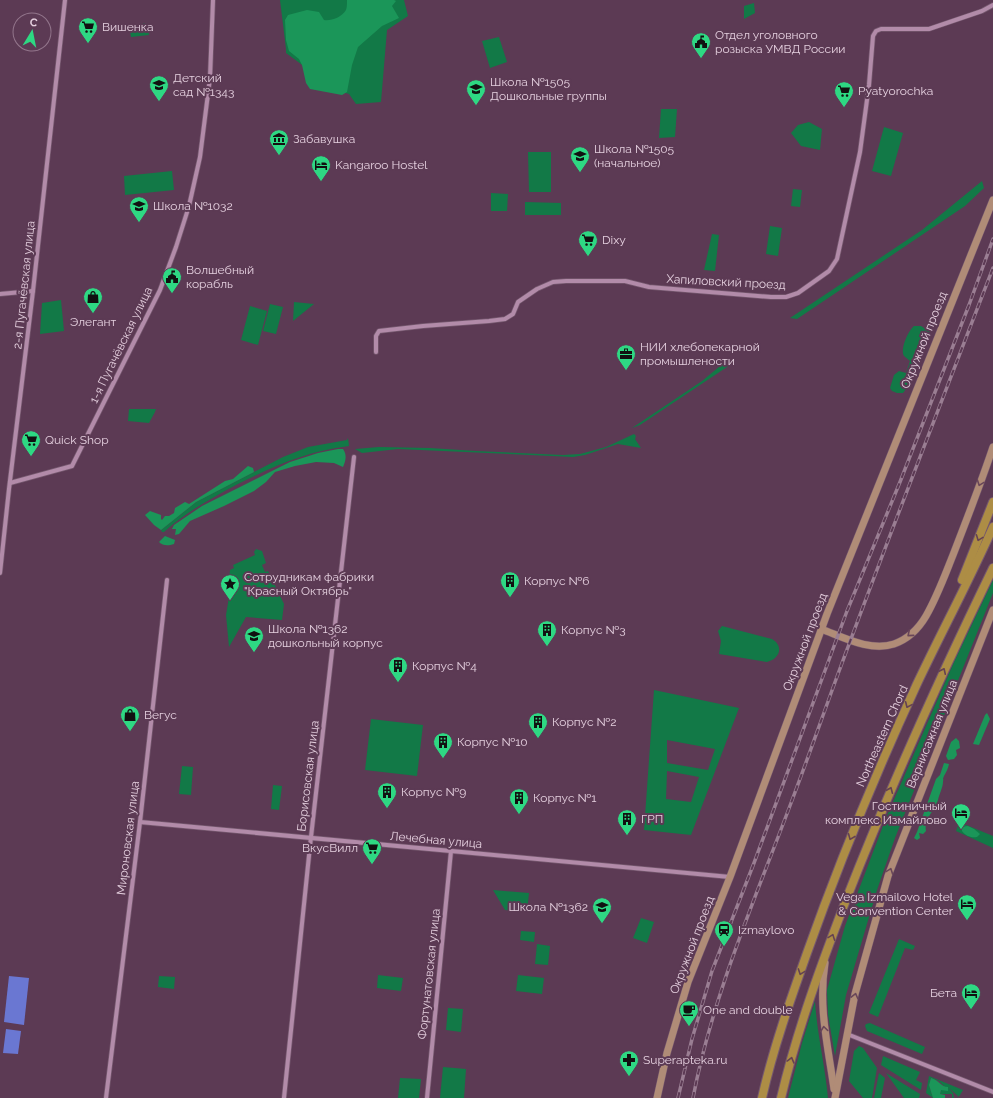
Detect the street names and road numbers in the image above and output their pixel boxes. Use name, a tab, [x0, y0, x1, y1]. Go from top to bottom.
street label: 2-я Пугачёвская улица	[10, 220, 38, 350]
street label: Хапиловский проезд	[666, 272, 786, 292]
street label: 1-я Пугачёвская улица	[87, 285, 155, 405]
street label: Окружной проезд	[898, 289, 950, 391]
street label: Окружной проезд	[780, 591, 830, 693]
street label: Вернисажная улица	[904, 678, 960, 790]
street label: Northeastern Chord	[853, 683, 911, 789]
street label: Борисовская улица	[294, 720, 322, 832]
street label: Мироновская улица	[114, 780, 142, 896]
street label: Лечебная улица	[389, 829, 483, 851]
street label: Окружной проезд	[667, 894, 717, 996]
street label: Фортунатовская улица	[415, 908, 443, 1040]

